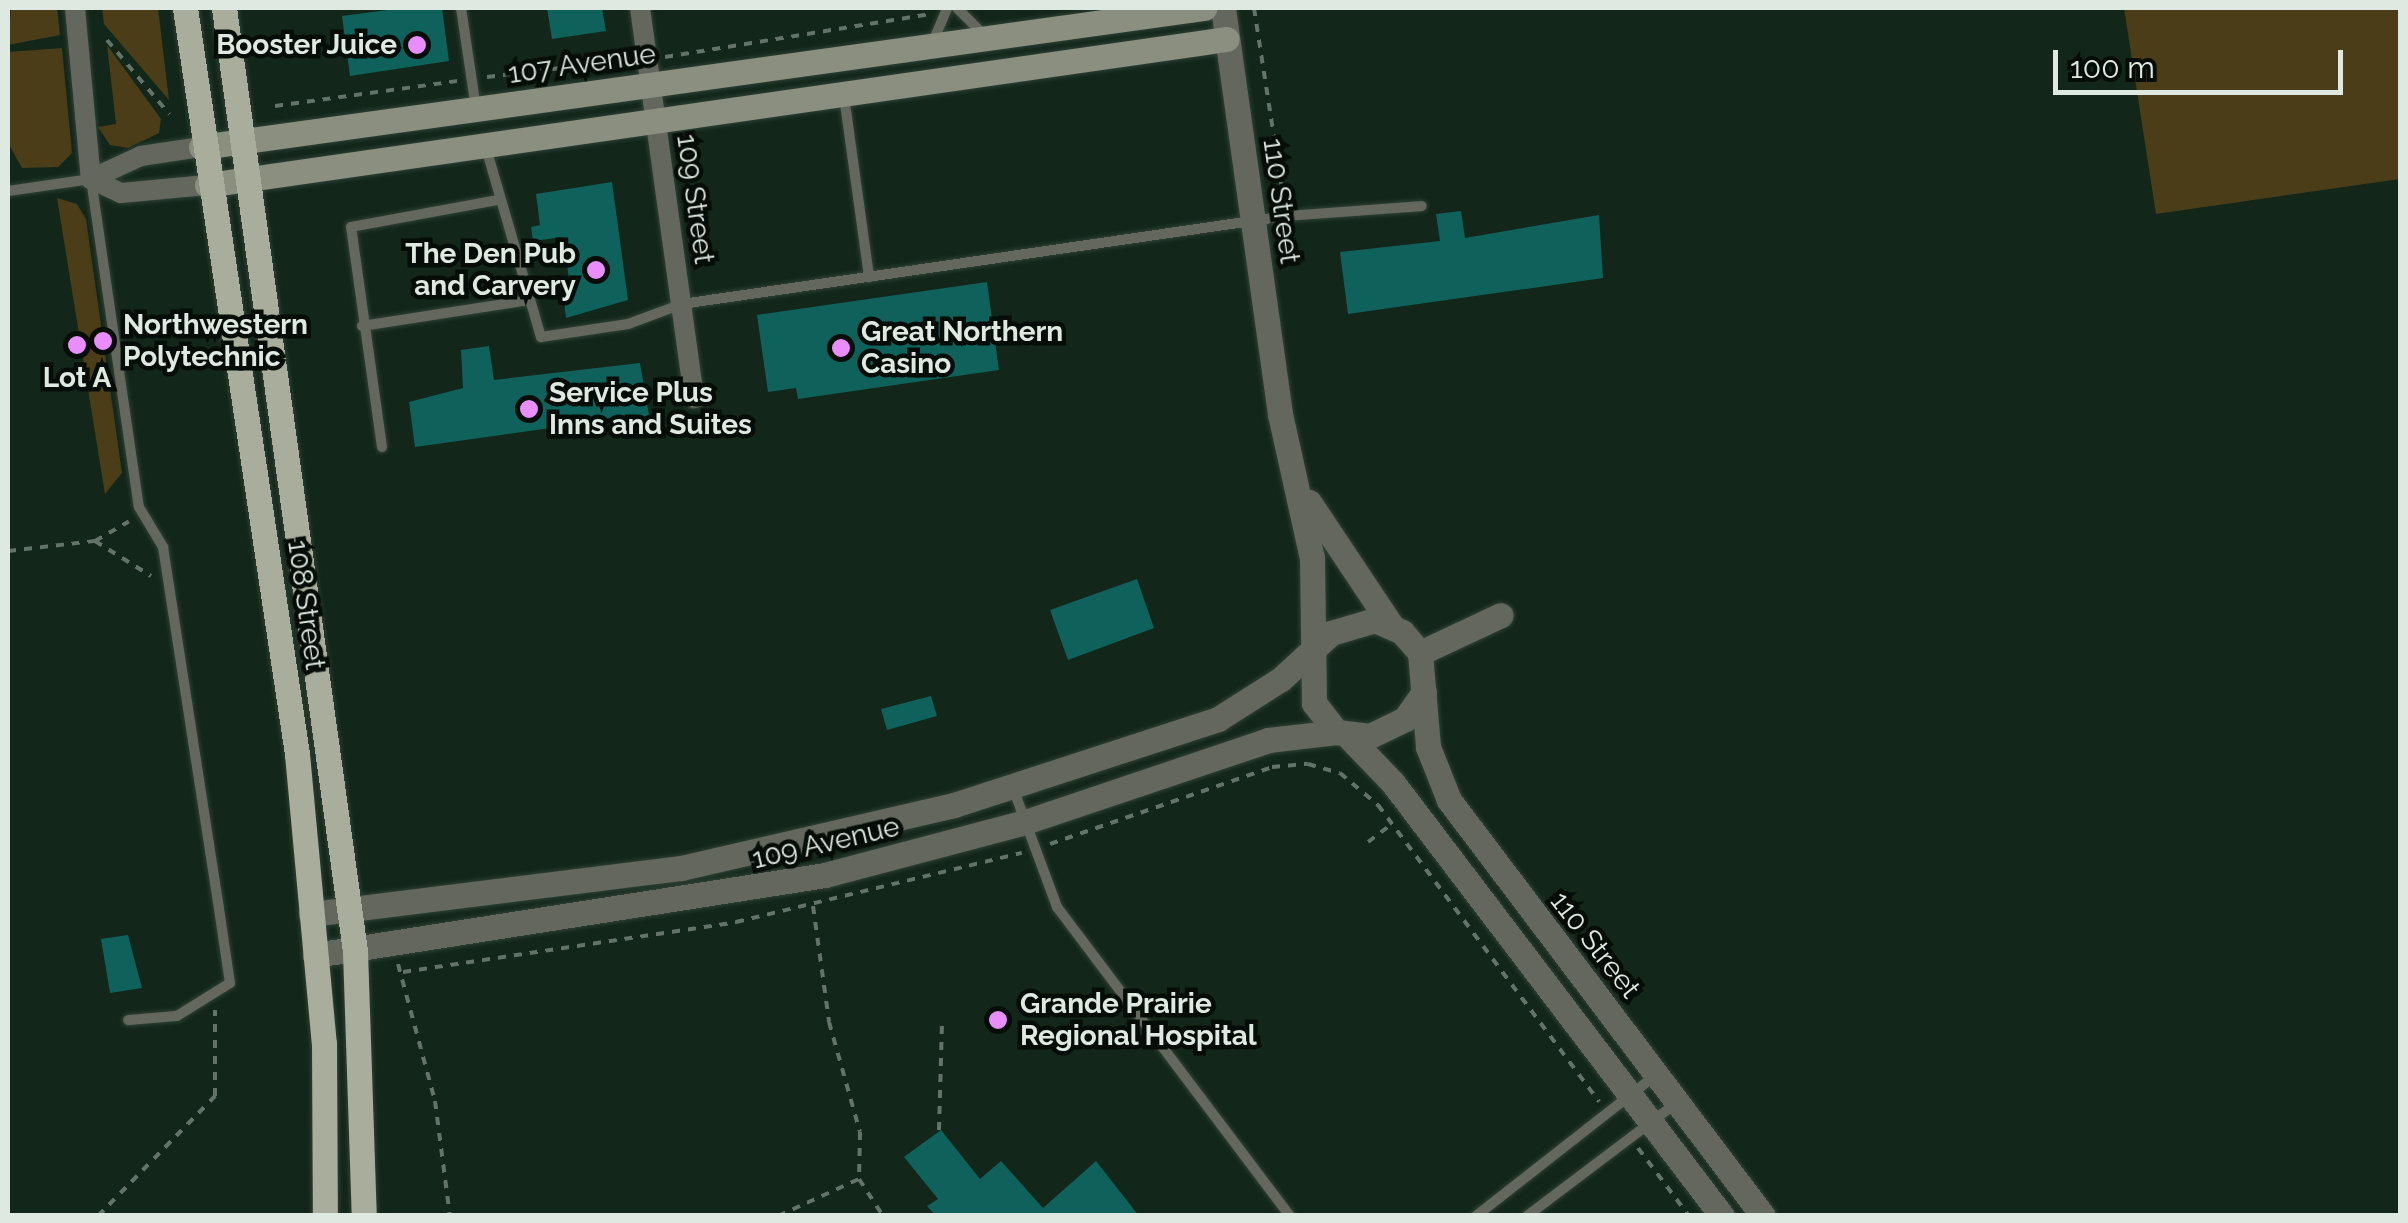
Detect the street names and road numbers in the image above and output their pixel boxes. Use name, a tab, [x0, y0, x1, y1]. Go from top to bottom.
street label: 107 Avenue	[506, 37, 658, 91]
street label: 109 Street	[669, 132, 721, 266]
street label: 110 Street	[1256, 136, 1306, 266]
street label: 108 Street	[280, 538, 332, 672]
street label: 109 Avenue	[749, 810, 903, 876]
street label: 110 Street	[1543, 885, 1647, 1005]

